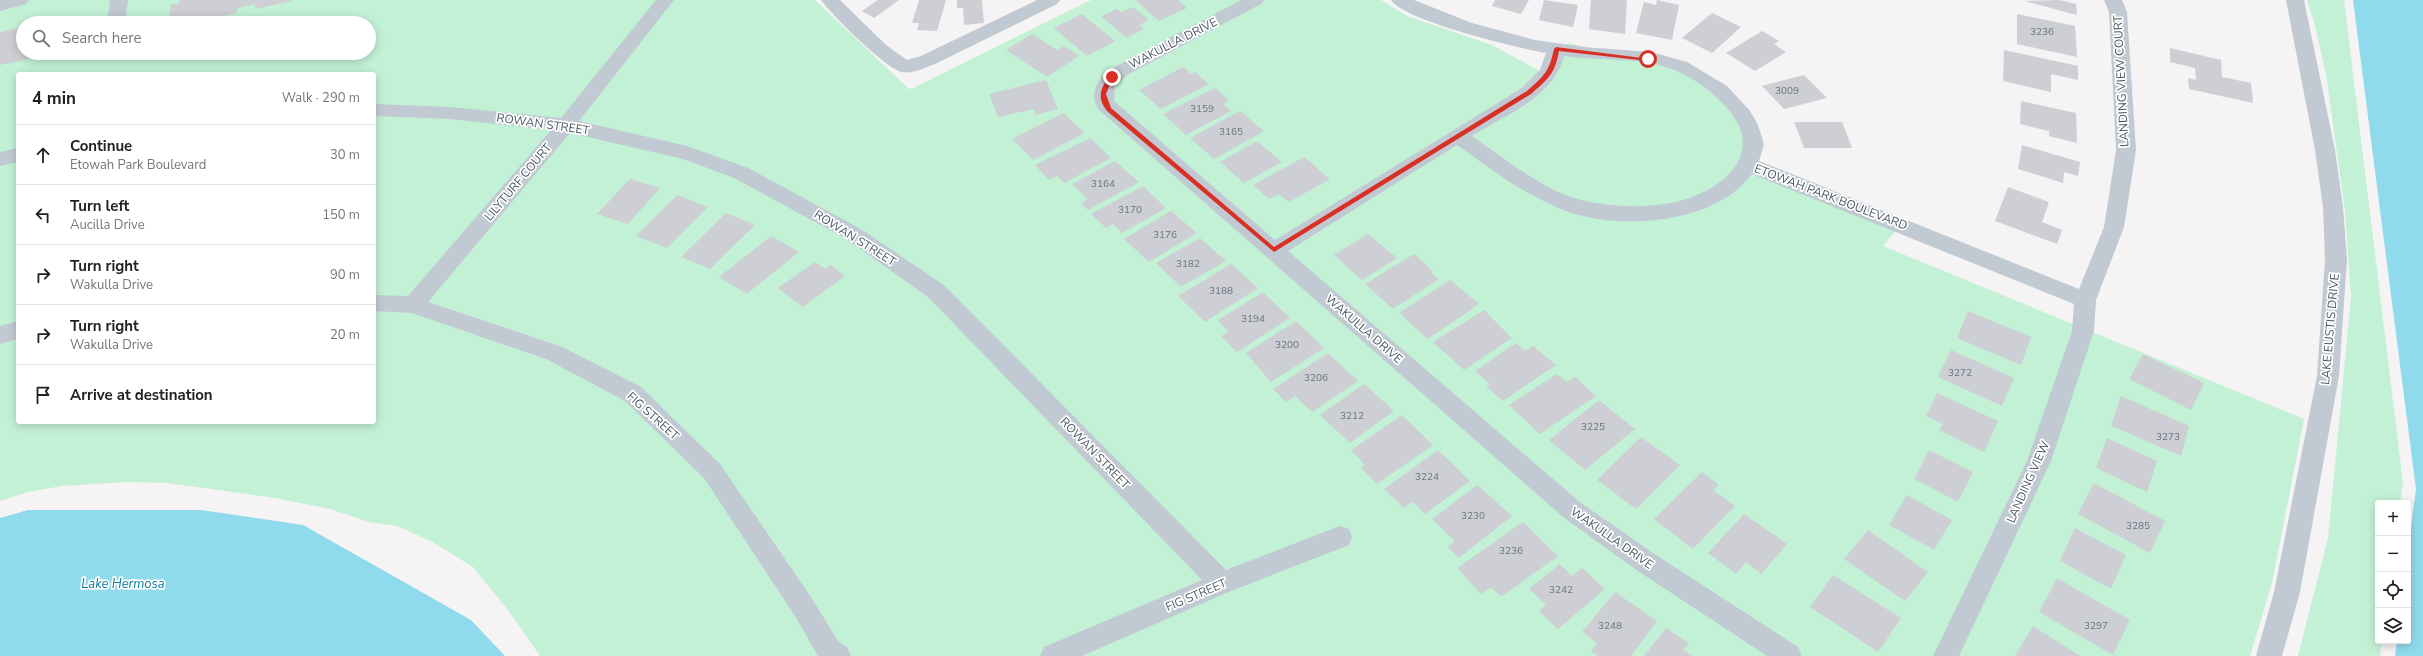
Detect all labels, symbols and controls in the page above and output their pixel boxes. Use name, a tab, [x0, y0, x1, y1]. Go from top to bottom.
street label: WAKULLA DRIVE	[1126, 14, 1220, 72]
street label: LANDING VIEW COURT	[2110, 14, 2132, 147]
search box	[16, 16, 376, 60]
house number: 3236	[2030, 25, 2054, 39]
icon: search	[30, 27, 52, 49]
text: Search here	[62, 28, 142, 48]
route start	[1639, 50, 1657, 68]
route end	[1103, 68, 1121, 86]
house number: 3009	[1775, 84, 1799, 98]
text: 4 min	[32, 87, 76, 110]
text: Walk · 290 m	[282, 89, 360, 107]
house number: 3159	[1190, 102, 1214, 116]
street label: ROWAN STREET	[495, 110, 591, 139]
house number: 3165	[1219, 125, 1243, 139]
text: Continue	[70, 136, 132, 156]
street label: LILYTURF COURT	[481, 139, 556, 224]
icon: ahead	[32, 144, 54, 166]
text: 30 m	[330, 146, 360, 164]
text: Etowah Park Boulevard	[70, 156, 206, 174]
street label: ETOWAH PARK BOULEVARD	[1752, 160, 1910, 234]
house number: 3164	[1091, 177, 1115, 191]
text: Turn left	[70, 196, 129, 216]
house number: 3170	[1118, 203, 1142, 217]
icon: left	[32, 204, 54, 226]
text: 150 m	[322, 206, 360, 224]
street label: ROWAN STREET	[811, 206, 900, 270]
text: Aucilla Drive	[70, 216, 145, 234]
house number: 3176	[1153, 228, 1177, 242]
text: Turn right	[70, 256, 139, 276]
house number: 3182	[1176, 257, 1200, 271]
icon: right	[32, 264, 54, 286]
text: 90 m	[330, 266, 360, 284]
street label: LAKE EUSTIS DRIVE	[2317, 273, 2343, 385]
text: Wakulla Drive	[70, 276, 153, 294]
house number: 3188	[1209, 284, 1233, 298]
street label: WAKULLA DRIVE	[1322, 291, 1406, 367]
house number: 3194	[1241, 312, 1265, 326]
text: Turn right	[70, 316, 139, 336]
icon: right	[32, 324, 54, 346]
text: 20 m	[330, 326, 360, 344]
text: Wakulla Drive	[70, 336, 153, 354]
house number: 3200	[1275, 338, 1299, 352]
house number: 3272	[1948, 366, 1972, 380]
house number: 3206	[1304, 371, 1328, 385]
icon: arrive	[32, 384, 54, 406]
text: Arrive at destination	[70, 385, 213, 405]
street label: FIG STREET	[624, 388, 683, 444]
house number: 3212	[1340, 409, 1364, 423]
street label: ROWAN STREET	[1057, 414, 1134, 493]
house number: 3225	[1581, 420, 1605, 434]
house number: 3273	[2156, 430, 2180, 444]
street label: LANDING VIEW	[2003, 439, 2053, 525]
house number: 3224	[1415, 470, 1439, 484]
map controls	[2375, 500, 2411, 644]
button: +	[2375, 500, 2411, 536]
street label: WAKULLA DRIVE	[1568, 504, 1656, 572]
house number: 3230	[1461, 509, 1485, 523]
house number: 3285	[2126, 519, 2150, 533]
button: −	[2375, 536, 2411, 572]
house number: 3236	[1499, 544, 1523, 558]
button: locate	[2375, 572, 2411, 608]
water label: Lake Hermosa	[81, 575, 165, 593]
street label: FIG STREET	[1163, 575, 1230, 615]
house number: 3242	[1549, 583, 1573, 597]
button: layers	[2375, 608, 2411, 644]
house number: 3248	[1598, 619, 1622, 633]
house number: 3297	[2084, 619, 2108, 633]

